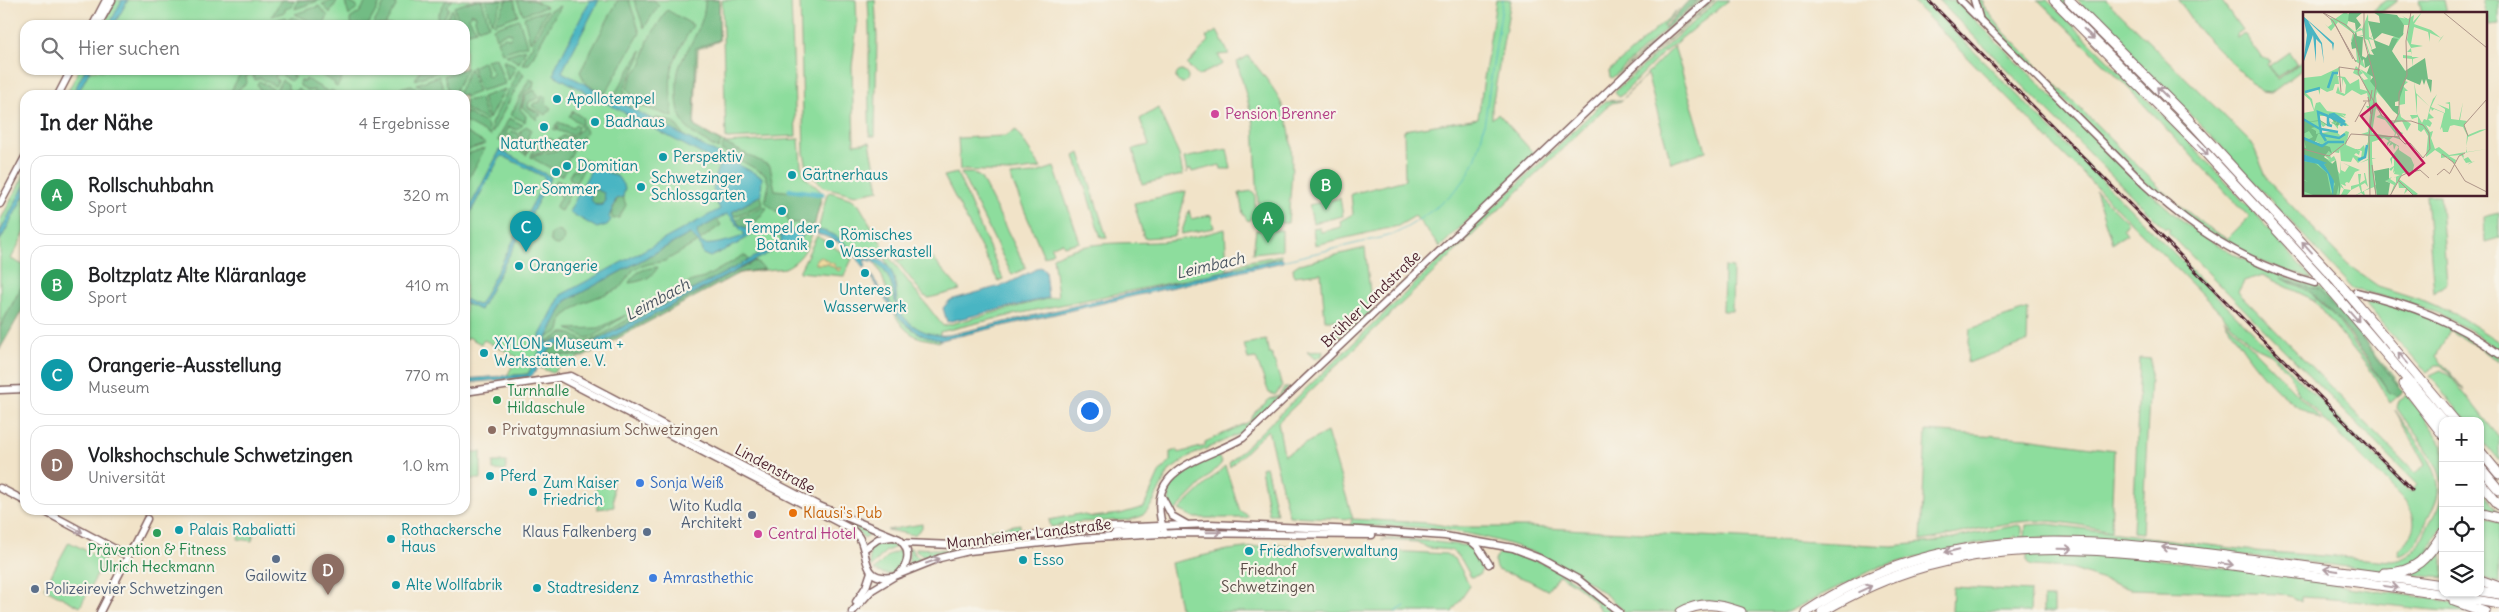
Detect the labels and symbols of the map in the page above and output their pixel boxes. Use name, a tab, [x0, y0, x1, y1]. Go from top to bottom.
inset map	[2303, 12, 2486, 196]
one-way arrow	[2083, 28, 2095, 40]
one-way arrow	[2156, 86, 2168, 98]
place label: Apollotempel	[567, 89, 655, 108]
marker: Apollotempel	[551, 93, 563, 105]
place label: Pension Brenner	[1225, 104, 1336, 123]
marker: Pension Brenner	[1209, 108, 1221, 120]
place label: Badhaus	[605, 112, 665, 131]
marker: Badhaus	[589, 116, 601, 128]
marker: Naturtheater	[538, 121, 550, 133]
place label: Naturtheater	[500, 134, 588, 153]
one-way arrow	[2197, 143, 2209, 156]
place label: Perspektiv	[673, 147, 742, 166]
marker: Perspektiv	[657, 151, 669, 163]
place label: Domitian	[577, 156, 639, 175]
marker: Domitian	[561, 160, 573, 172]
place label: Gärtnerhaus	[802, 165, 888, 184]
marker: Der Sommer	[550, 166, 562, 178]
place label: Schwetzinger Schlossgarten	[651, 168, 746, 204]
marker: Gärtnerhaus	[786, 169, 798, 181]
pin: B	[1310, 169, 1342, 210]
place label: Der Sommer	[513, 179, 599, 198]
marker: Schwetzinger Schlossgarten	[635, 181, 647, 193]
pin: A	[1252, 202, 1284, 243]
marker: Tempel der Botanik	[776, 205, 788, 217]
pin: C	[510, 211, 542, 252]
place label: Tempel der Botanik	[745, 218, 819, 254]
place label: Römisches Wasserkastell	[840, 225, 932, 261]
marker: Römisches Wasserkastell	[824, 238, 836, 250]
one-way arrow	[2301, 241, 2312, 254]
street label: Brühler Landstraße	[1317, 246, 1424, 351]
water label: Leimbach	[1174, 247, 1247, 283]
place label: Orangerie	[529, 256, 598, 275]
marker: Orangerie	[513, 260, 525, 272]
marker: Unteres Wasserwerk	[859, 267, 871, 279]
water label: Leimbach	[622, 273, 693, 324]
place label: Unteres Wasserwerk	[823, 280, 907, 316]
one-way arrow	[2348, 310, 2360, 323]
place label: XYLON - Museum + Werkstätten e. V.	[494, 334, 624, 370]
marker: XYLON - Museum + Werkstätten e. V.	[478, 347, 490, 359]
one-way arrow	[2397, 352, 2408, 365]
place label: Turnhalle Hildaschule	[507, 381, 585, 417]
marker: Turnhalle Hildaschule	[491, 394, 503, 406]
your location	[1077, 398, 1103, 424]
place label: Privatgymnasium Schwetzingen	[502, 420, 718, 439]
marker: Privatgymnasium Schwetzingen	[486, 424, 498, 436]
street label: Lindenstraße	[732, 439, 819, 498]
place label: Pferd	[500, 466, 537, 485]
marker: Pferd	[484, 470, 496, 482]
place label: Zum Kaiser Friedrich	[543, 473, 619, 509]
place label: Sonja Weiß	[650, 473, 724, 492]
marker: Sonja Weiß	[634, 477, 646, 489]
marker: Zum Kaiser Friedrich	[527, 486, 539, 498]
place label: Wito Kudla Architekt	[669, 496, 742, 532]
place label: Klausi's Pub	[803, 503, 882, 522]
marker: Klausi's Pub	[787, 507, 799, 519]
marker: Wito Kudla Architekt	[746, 509, 758, 521]
street label: Mannheimer Landstraße	[946, 514, 1112, 553]
place label: Palais Rabaliatti	[189, 520, 296, 539]
place label: Rothackersche Haus	[401, 520, 502, 556]
place label: Klaus Falkenberg	[522, 522, 637, 541]
marker: Palais Rabaliatti	[173, 524, 185, 536]
place label: Central Hotel	[768, 524, 856, 543]
one-way arrow	[68, 525, 83, 534]
marker: Klaus Falkenberg	[641, 526, 653, 538]
marker: Prävention & Fitness Ulrich Heckmann	[151, 527, 163, 539]
marker: Central Hotel	[752, 528, 764, 540]
one-way arrow	[1206, 528, 1222, 537]
marker: Rothackersche Haus	[385, 533, 397, 545]
place label: Prävention & Fitness Ulrich Heckmann	[88, 540, 227, 576]
place label: Friedhofsverwaltung	[1259, 541, 1398, 560]
one-way arrow	[2162, 543, 2178, 553]
one-way arrow	[2056, 544, 2072, 553]
marker: Friedhofsverwaltung	[1243, 545, 1255, 557]
one-way arrow	[1944, 547, 1960, 556]
place label: Esso	[1033, 550, 1064, 569]
marker: Gailowitz	[270, 553, 282, 565]
pin: D	[312, 554, 344, 595]
marker: Esso	[1017, 554, 1029, 566]
one-way arrow	[925, 555, 941, 565]
one-way arrow	[2218, 559, 2234, 569]
park label: Friedhof Schwetzingen	[1221, 560, 1315, 596]
one-way arrow	[2323, 565, 2339, 575]
place label: Gailowitz	[245, 566, 307, 585]
place label: Amrasthethic	[663, 568, 754, 587]
marker: Amrasthethic	[647, 572, 659, 584]
place label: Alte Wollfabrik	[406, 575, 503, 594]
place label: Stadtresidenz	[547, 578, 639, 597]
place label: Polizeirevier Schwetzingen	[45, 579, 223, 598]
marker: Alte Wollfabrik	[390, 579, 402, 591]
marker: Stadtresidenz	[531, 582, 543, 594]
one-way arrow	[2383, 582, 2399, 592]
marker: Polizeirevier Schwetzingen	[29, 583, 41, 595]
one-way arrow	[1857, 584, 1872, 594]

